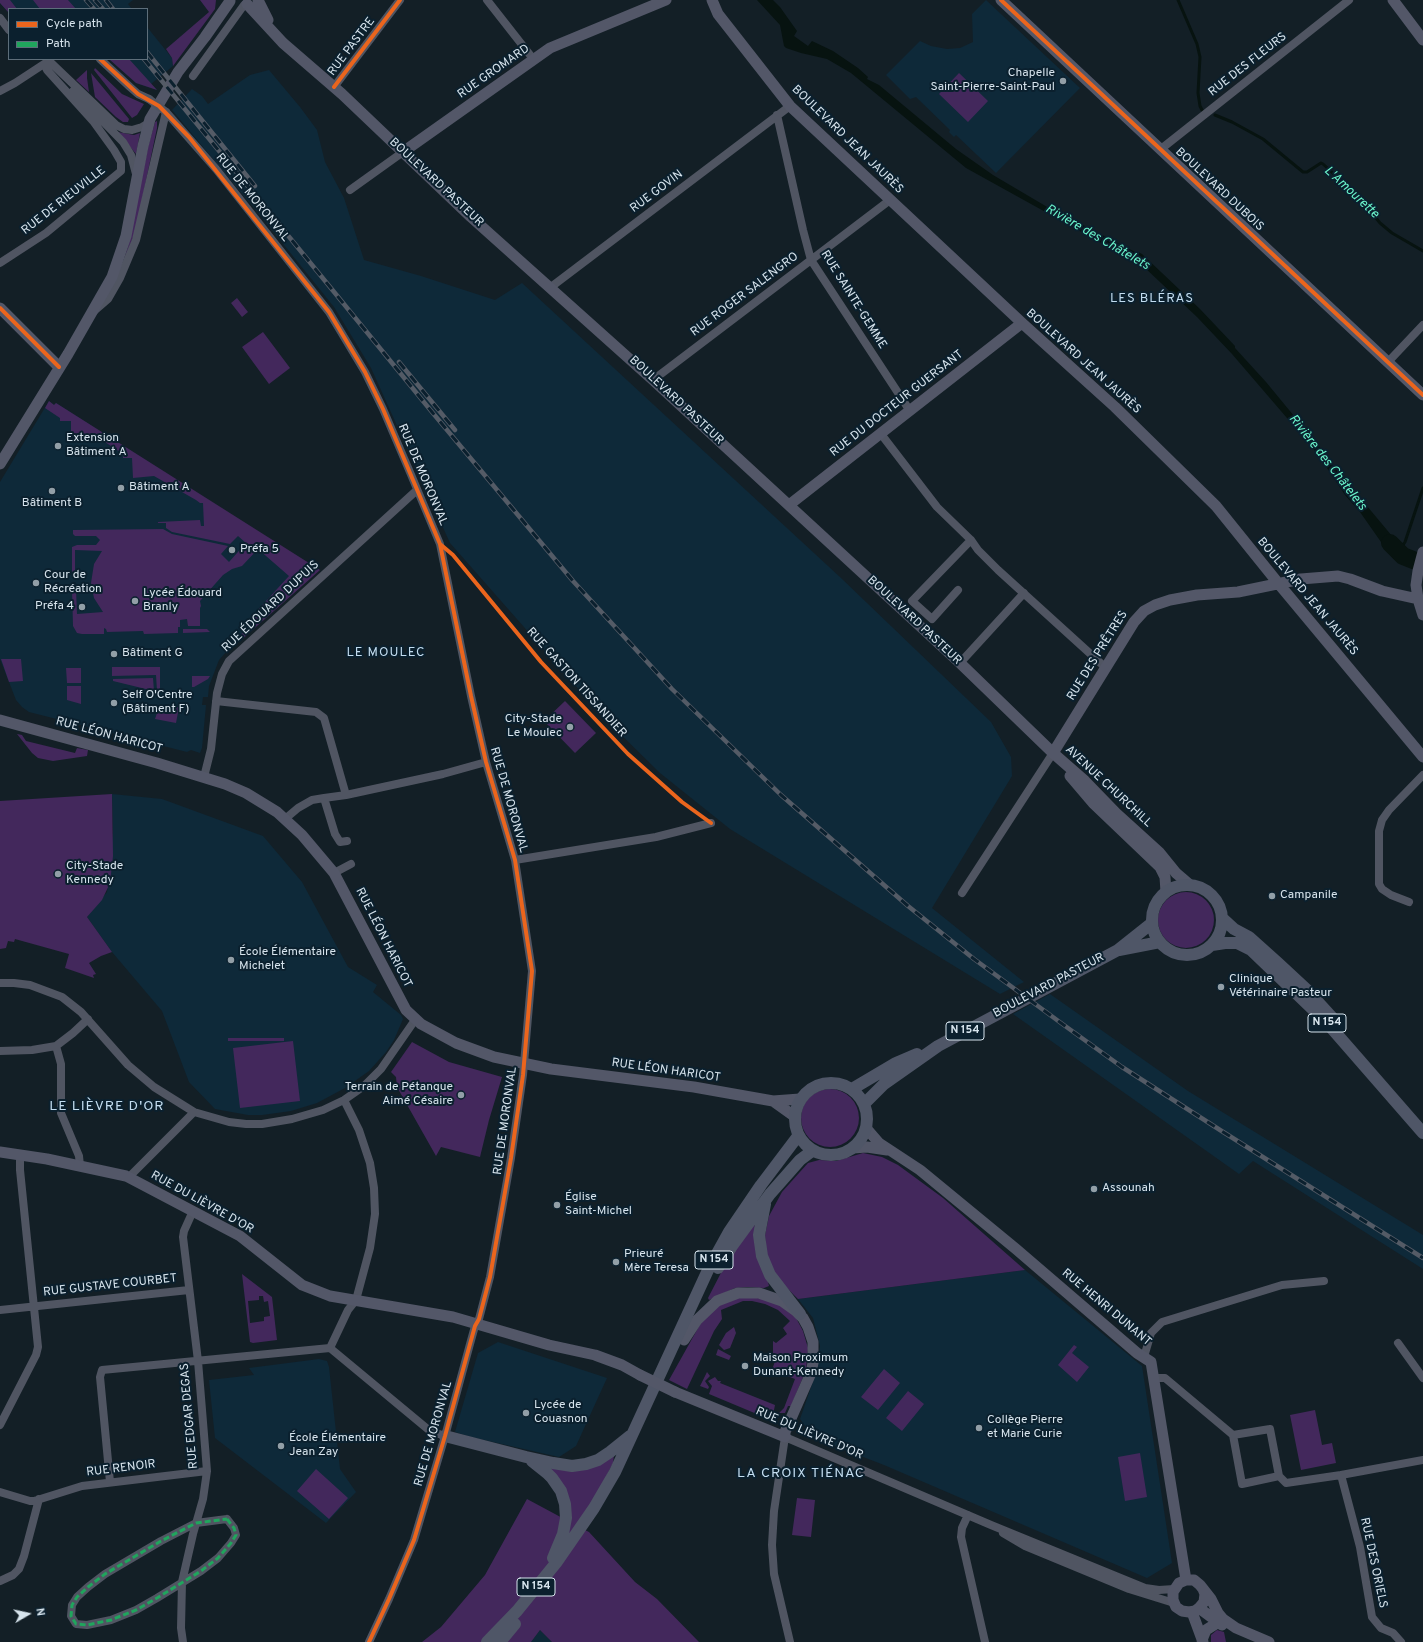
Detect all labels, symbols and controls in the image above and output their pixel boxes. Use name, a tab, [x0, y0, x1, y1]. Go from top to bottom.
legend	[8, 8, 148, 60]
street label: RUE PASTRE	[325, 15, 379, 79]
text: Cycle path	[46, 16, 103, 32]
street label: RUE DES FLEURS	[1206, 30, 1290, 100]
text: Path	[46, 36, 71, 52]
street label: RUE GROMARD	[455, 42, 533, 102]
place label: Chapelle Saint-Pierre-Saint-Paul	[931, 67, 1055, 95]
marker: Chapelle Saint-Pierre-Saint-Paul	[1058, 76, 1068, 86]
street label: BOULEVARD JEAN JAURÈS	[788, 83, 906, 197]
street label: BOULEVARD PASTEUR	[386, 136, 486, 230]
street label: BOULEVARD DUBOIS	[1172, 145, 1266, 235]
street label: RUE DE MORONVAL	[212, 151, 292, 245]
street label: RUE DE RIEUVILLE	[19, 164, 109, 238]
water label: L'Amourette	[1320, 164, 1382, 222]
street label: RUE GOVIN	[628, 168, 686, 216]
water label: Rivière des Châtelets	[1042, 202, 1152, 274]
street label: RUE SAINTE-GEMME	[817, 248, 889, 352]
street label: RUE ROGER SALENGRO	[688, 250, 802, 340]
district label: LES BLÉRAS	[1110, 291, 1194, 307]
street label: BOULEVARD JEAN JAURÈS	[1023, 307, 1143, 417]
street label: RUE DU DOCTEUR GUERSANT	[828, 348, 966, 460]
street label: BOULEVARD PASTEUR	[626, 354, 726, 448]
water label: Rivière des Châtelets	[1285, 412, 1369, 514]
street label: RUE DE MORONVAL	[394, 422, 450, 528]
place label: Extension Bâtiment A	[66, 432, 127, 460]
marker: Extension Bâtiment A	[53, 441, 63, 451]
place label: Bâtiment A	[129, 481, 190, 495]
marker: Bâtiment A	[116, 483, 126, 493]
marker: Bâtiment B	[47, 486, 57, 496]
place label: Bâtiment B	[22, 497, 82, 511]
street label: BOULEVARD JEAN JAURÈS	[1253, 535, 1361, 659]
place label: Préfa 5	[240, 543, 279, 557]
marker: Préfa 5	[227, 545, 237, 555]
street label: RUE ÉDOUARD DUPUIS	[219, 558, 323, 656]
place label: Cour de Récréation	[44, 569, 102, 597]
street label: BOULEVARD PASTEUR	[864, 574, 964, 668]
marker: Cour de Récréation	[31, 578, 41, 588]
place label: Lycée Édouard Branly	[143, 587, 222, 615]
marker: Lycée Édouard Branly	[130, 596, 140, 606]
place label: Préfa 4	[35, 600, 74, 614]
marker: Préfa 4	[77, 602, 87, 612]
street label: RUE DES PRÊTRES	[1065, 608, 1131, 704]
street label: RUE GASTON TISSANDIER	[523, 625, 629, 741]
district label: LE MOULEC	[346, 645, 426, 661]
place label: Bâtiment G	[122, 647, 183, 661]
marker: Bâtiment G	[109, 649, 119, 659]
place label: Self O'Centre (Bâtiment F)	[122, 689, 193, 717]
marker: Self O'Centre (Bâtiment F)	[109, 698, 119, 708]
place label: City-Stade Le Moulec	[505, 713, 562, 741]
street label: RUE LÉON HARICOT	[54, 715, 164, 757]
marker: City-Stade Le Moulec	[565, 722, 575, 732]
street label: AVENUE CHURCHILL	[1062, 743, 1154, 831]
street label: RUE DE MORONVAL	[486, 746, 530, 854]
place label: City-Stade Kennedy	[66, 860, 123, 888]
marker: City-Stade Kennedy	[53, 869, 63, 879]
street label: RUE LÉON HARICOT	[352, 886, 414, 990]
place label: Campanile	[1280, 889, 1337, 903]
marker: Campanile	[1267, 891, 1277, 901]
place label: École Élémentaire Michelet	[239, 946, 336, 974]
street label: BOULEVARD PASTEUR	[991, 951, 1107, 1021]
marker: École Élémentaire Michelet	[226, 955, 236, 965]
place label: Clinique Vétérinaire Pasteur	[1229, 973, 1332, 1001]
marker: Clinique Vétérinaire Pasteur	[1216, 982, 1226, 992]
road number: N 154	[1308, 1014, 1346, 1032]
road number: N 154	[946, 1022, 984, 1040]
street label: RUE LÉON HARICOT	[610, 1056, 722, 1086]
street label: RUE DE MORONVAL	[491, 1066, 521, 1176]
place label: Terrain de Pétanque Aimé Césaire	[345, 1081, 453, 1109]
marker: Terrain de Pétanque Aimé Césaire	[456, 1090, 466, 1100]
district label: LE LIÈVRE D'OR	[49, 1099, 165, 1115]
street label: RUE DU LIÈVRE D'OR	[148, 1169, 256, 1237]
place label: Assounah	[1102, 1182, 1155, 1196]
marker: Assounah	[1089, 1184, 1099, 1194]
place label: Église Saint-Michel	[565, 1191, 632, 1219]
marker: Église Saint-Michel	[552, 1200, 562, 1210]
place label: Prieuré Mère Teresa	[624, 1248, 689, 1276]
road number: N 154	[695, 1251, 733, 1269]
marker: Prieuré Mère Teresa	[611, 1257, 621, 1267]
street label: RUE HENRI DUNANT	[1058, 1266, 1154, 1350]
street label: RUE GUSTAVE COURBET	[42, 1272, 178, 1300]
place label: Maison Proximum Dunant-Kennedy	[753, 1352, 848, 1380]
marker: Maison Proximum Dunant-Kennedy	[740, 1361, 750, 1371]
street label: RUE EDGAR DEGAS	[178, 1362, 202, 1470]
street label: RUE DE MORONVAL	[412, 1380, 456, 1488]
place label: Lycée de Couasnon	[534, 1399, 588, 1427]
street label: RUE DU LIÈVRE D'OR	[753, 1405, 865, 1463]
marker: Lycée de Couasnon	[521, 1408, 531, 1418]
place label: Collège Pierre et Marie Curie	[987, 1414, 1063, 1442]
marker: Collège Pierre et Marie Curie	[974, 1423, 984, 1433]
place label: École Élémentaire Jean Zay	[289, 1432, 386, 1460]
marker: École Élémentaire Jean Zay	[276, 1441, 286, 1451]
street label: RUE RENOIR	[86, 1458, 156, 1480]
district label: LA CROIX TIÉNAC	[737, 1466, 865, 1482]
street label: RUE DES ORIELS	[1356, 1516, 1390, 1610]
road number: N 154	[517, 1578, 555, 1596]
north arrow	[8, 1594, 48, 1634]
text: N	[32, 1607, 47, 1617]

